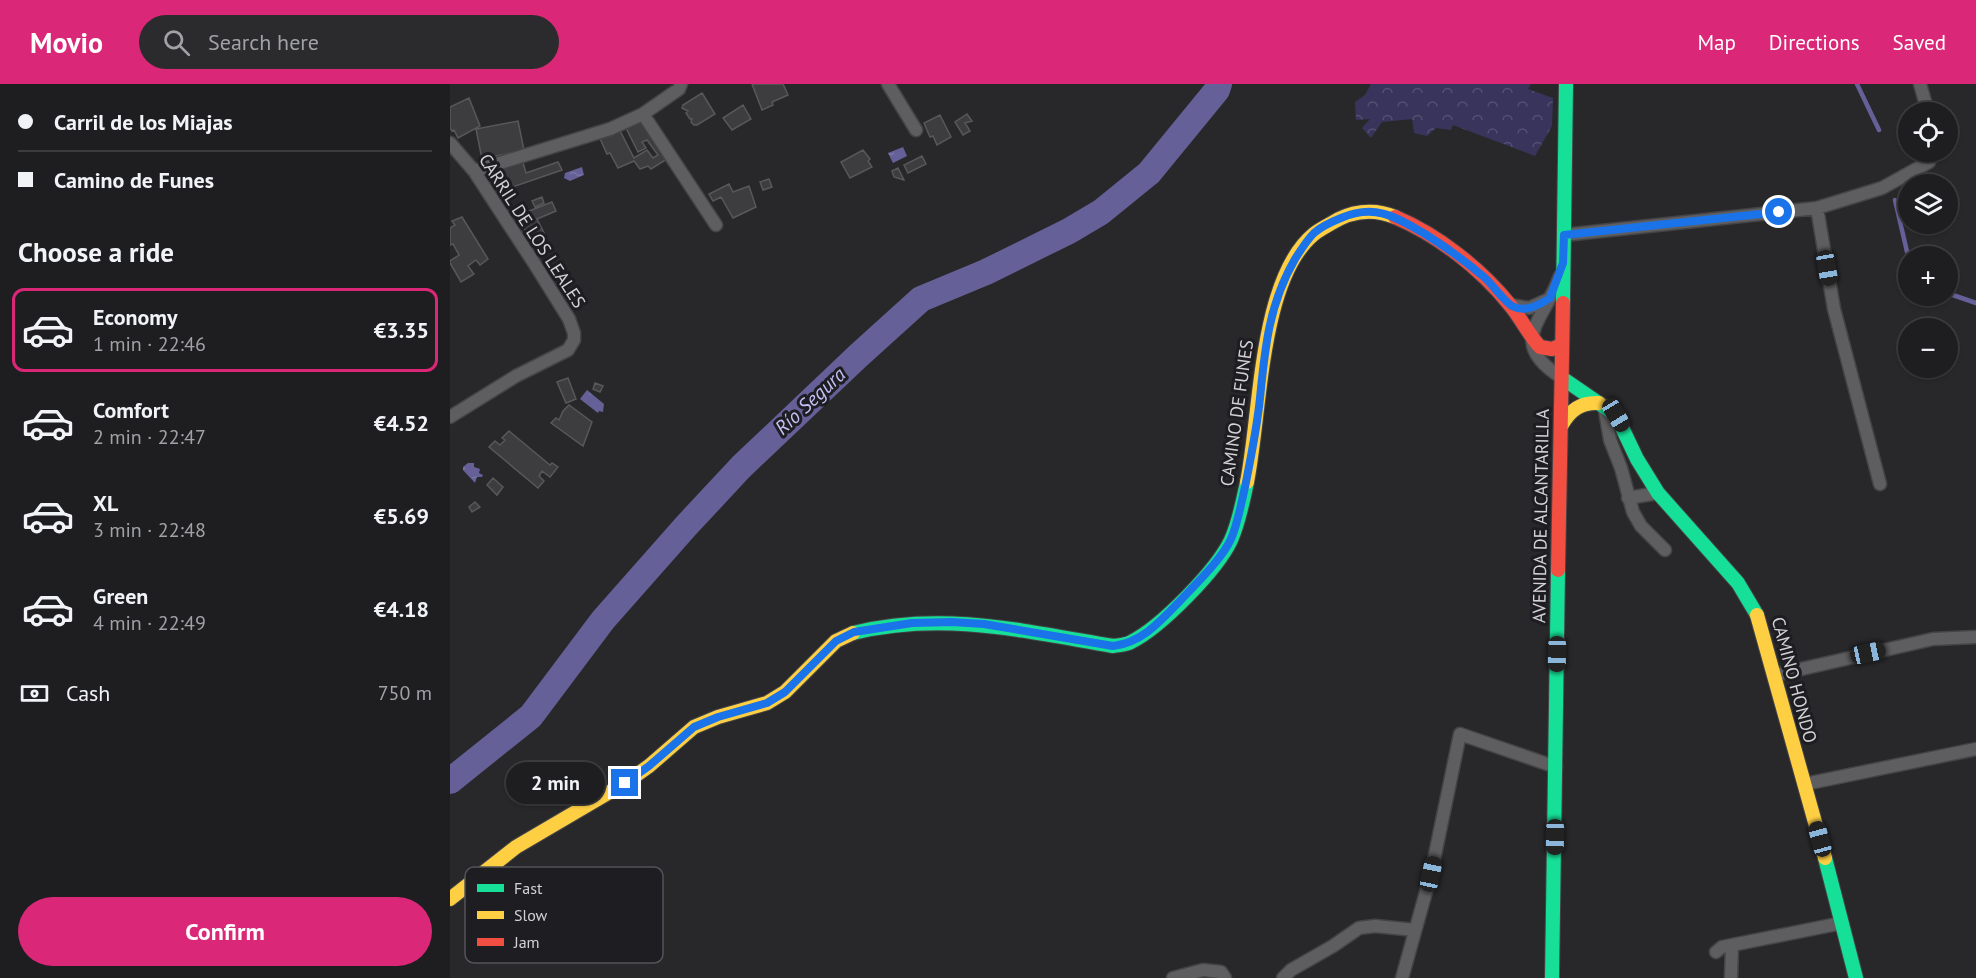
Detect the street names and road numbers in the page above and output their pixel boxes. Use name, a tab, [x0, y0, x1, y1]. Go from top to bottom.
street label: CARRIL DE LOS LEALES	[474, 149, 591, 312]
street label: CAMINO DE FUNES	[1215, 338, 1258, 488]
street label: AVENIDA DE ALCANTARILLA	[1527, 408, 1554, 623]
street label: CAMINO HONDO	[1767, 614, 1822, 745]

